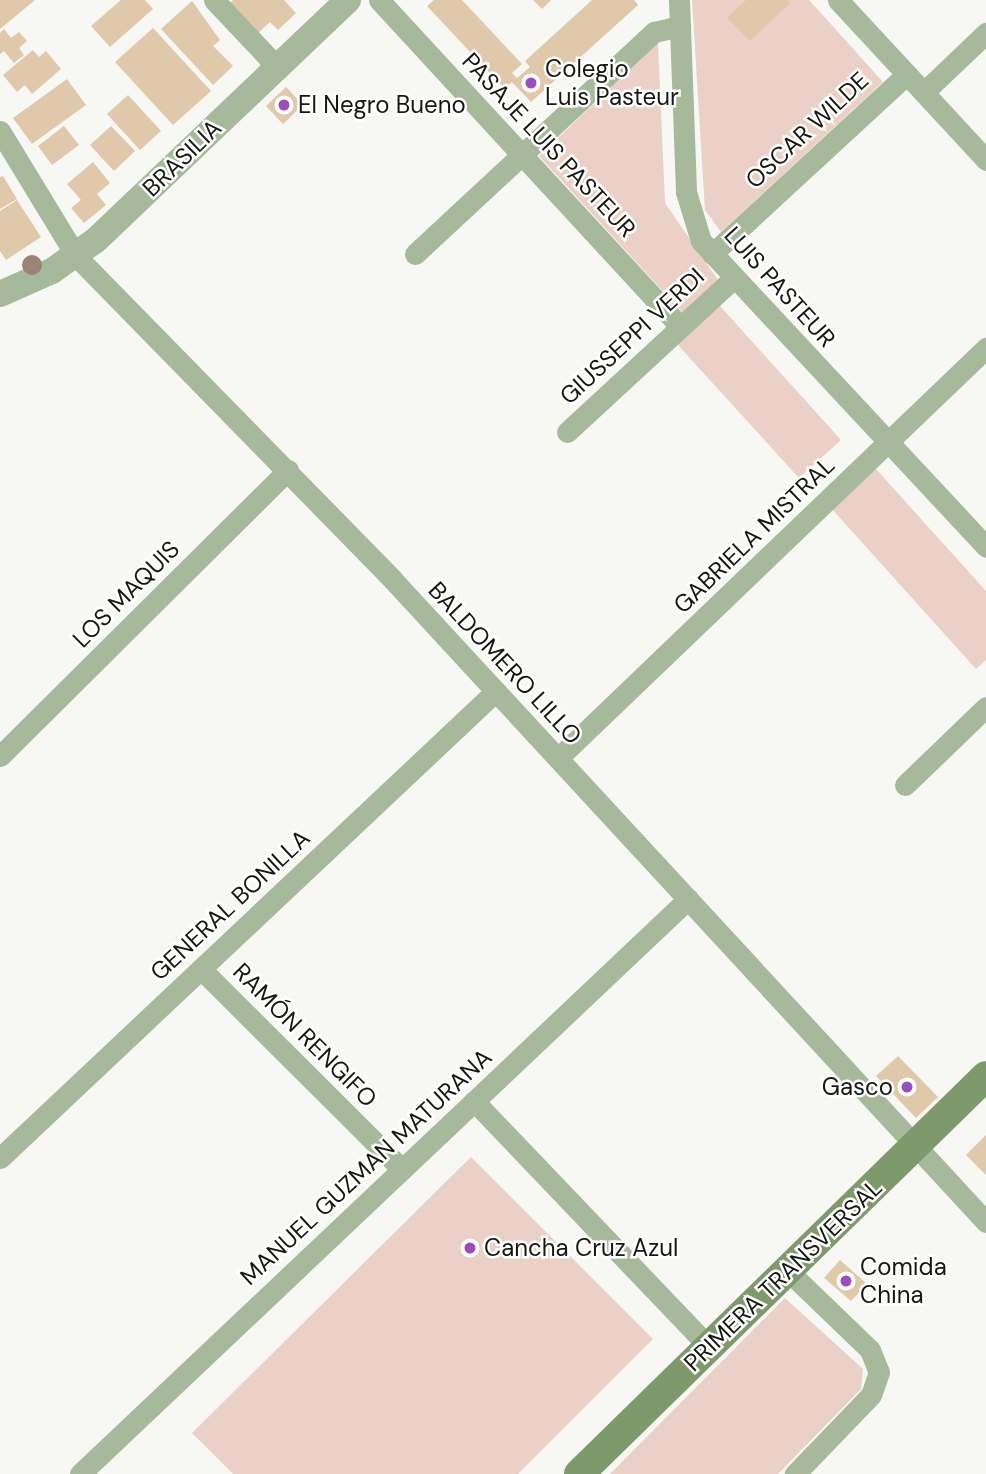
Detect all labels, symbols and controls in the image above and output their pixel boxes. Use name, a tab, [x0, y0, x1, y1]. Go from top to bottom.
street label: PASAJE LUIS PASTEUR	[456, 47, 642, 243]
place label: Colegio Luis Pasteur	[545, 55, 679, 111]
street label: OSCAR WILDE	[740, 66, 874, 194]
marker: Colegio Luis Pasteur	[523, 75, 539, 91]
place label: El Negro Bueno	[298, 91, 466, 119]
marker: El Negro Bueno	[276, 97, 292, 113]
street label: BRASILIA	[137, 113, 227, 203]
street label: LUIS PASTEUR	[719, 221, 841, 353]
street label: GIUSSEPPI VERDI	[554, 262, 710, 410]
street label: GABRIELA MISTRAL	[668, 451, 840, 619]
street label: LOS MAQUIS	[67, 535, 185, 653]
street label: BALDOMERO LILLO	[422, 576, 588, 750]
street label: GENERAL BONILLA	[144, 824, 316, 986]
street label: RAMÓN RENGIFO	[227, 957, 383, 1113]
street label: MANUEL GUZMAN MATURANA	[234, 1043, 498, 1291]
place label: Gasco	[822, 1073, 893, 1101]
marker: Gasco	[899, 1079, 915, 1095]
street label: PRIMERA TRANSVERSAL	[678, 1173, 888, 1377]
place label: Cancha Cruz Azul	[484, 1234, 678, 1262]
marker: Cancha Cruz Azul	[462, 1240, 478, 1256]
place label: Comida China	[860, 1253, 947, 1309]
marker: Comida China	[838, 1273, 854, 1289]

